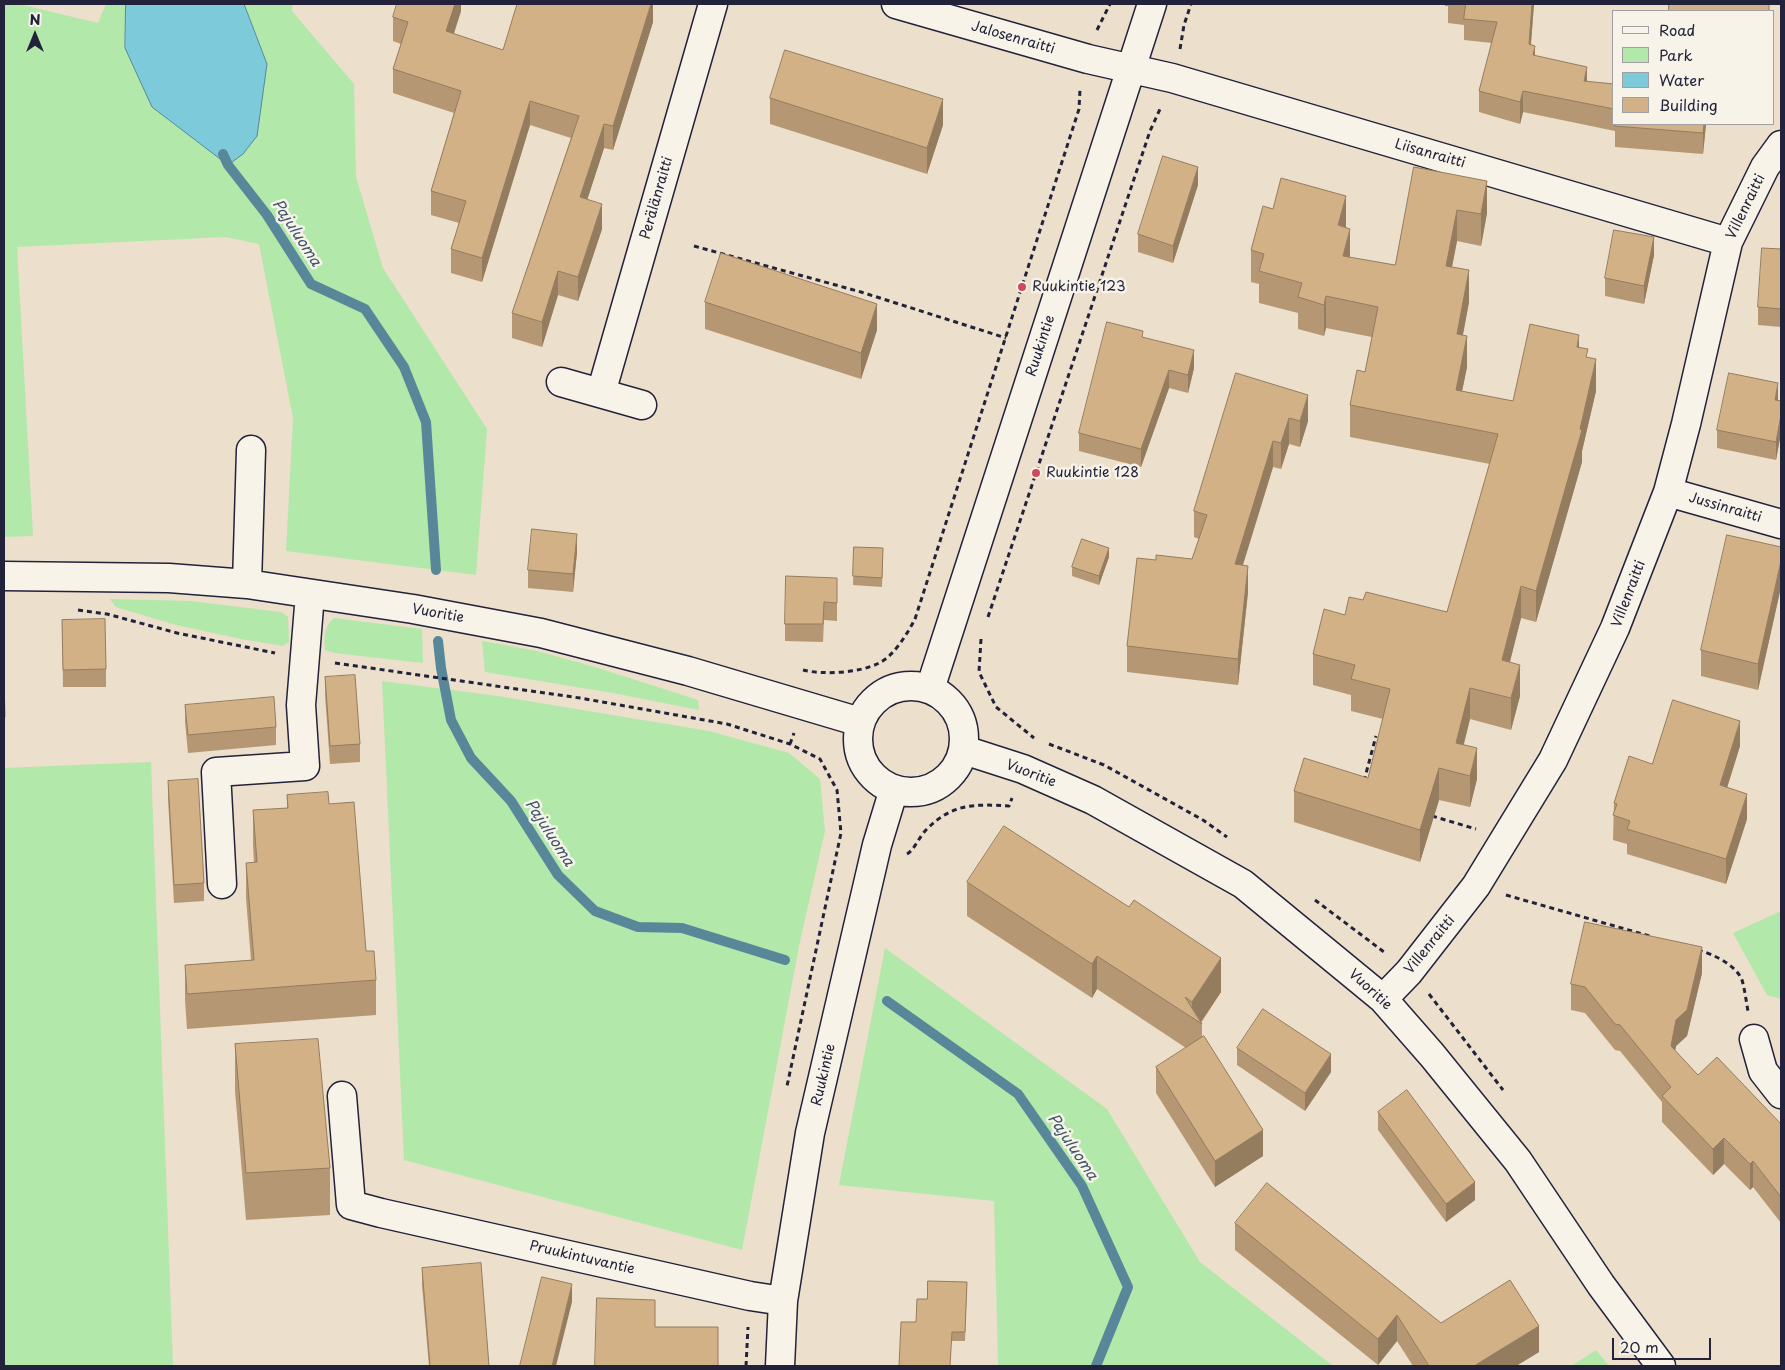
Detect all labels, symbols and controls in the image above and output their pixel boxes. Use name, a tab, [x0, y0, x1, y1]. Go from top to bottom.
text: N	[29, 9, 41, 30]
north arrow	[10, 10, 60, 60]
legend	[1612, 10, 1775, 125]
street label: Jalosenraitti	[969, 18, 1057, 58]
text: Road	[1659, 18, 1695, 41]
text: Park	[1659, 43, 1693, 66]
text: Water	[1659, 68, 1704, 91]
text: Building	[1659, 93, 1718, 116]
street label: Liisanraitti	[1393, 136, 1467, 172]
street label: Perälänraitti	[637, 155, 677, 241]
street label: Villenraitti	[1723, 172, 1769, 242]
water label: Pajuluoma	[268, 196, 324, 270]
place label: Ruukintie 123	[1032, 279, 1126, 295]
marker: Ruukintie 123	[1016, 281, 1028, 293]
street label: Ruukintie	[1023, 313, 1059, 379]
place label: Ruukintie 128	[1046, 465, 1139, 481]
marker: Ruukintie 128	[1030, 467, 1042, 479]
street label: Jussinraitti	[1687, 490, 1763, 526]
street label: Villenraitti	[1609, 558, 1649, 630]
street label: Vuoritie	[411, 601, 465, 627]
street label: Vuoritie	[1004, 757, 1058, 791]
water label: Pajuluoma	[521, 796, 577, 870]
street label: Villenraitti	[1401, 912, 1459, 978]
street label: Vuoritie	[1345, 966, 1395, 1014]
street label: Ruukintie	[809, 1042, 839, 1108]
water label: Pajuluoma	[1043, 1110, 1101, 1184]
street label: Pruukintuvantie	[528, 1238, 636, 1278]
scale bar	[1615, 1328, 1714, 1360]
text: 20 m	[1620, 1335, 1659, 1358]

